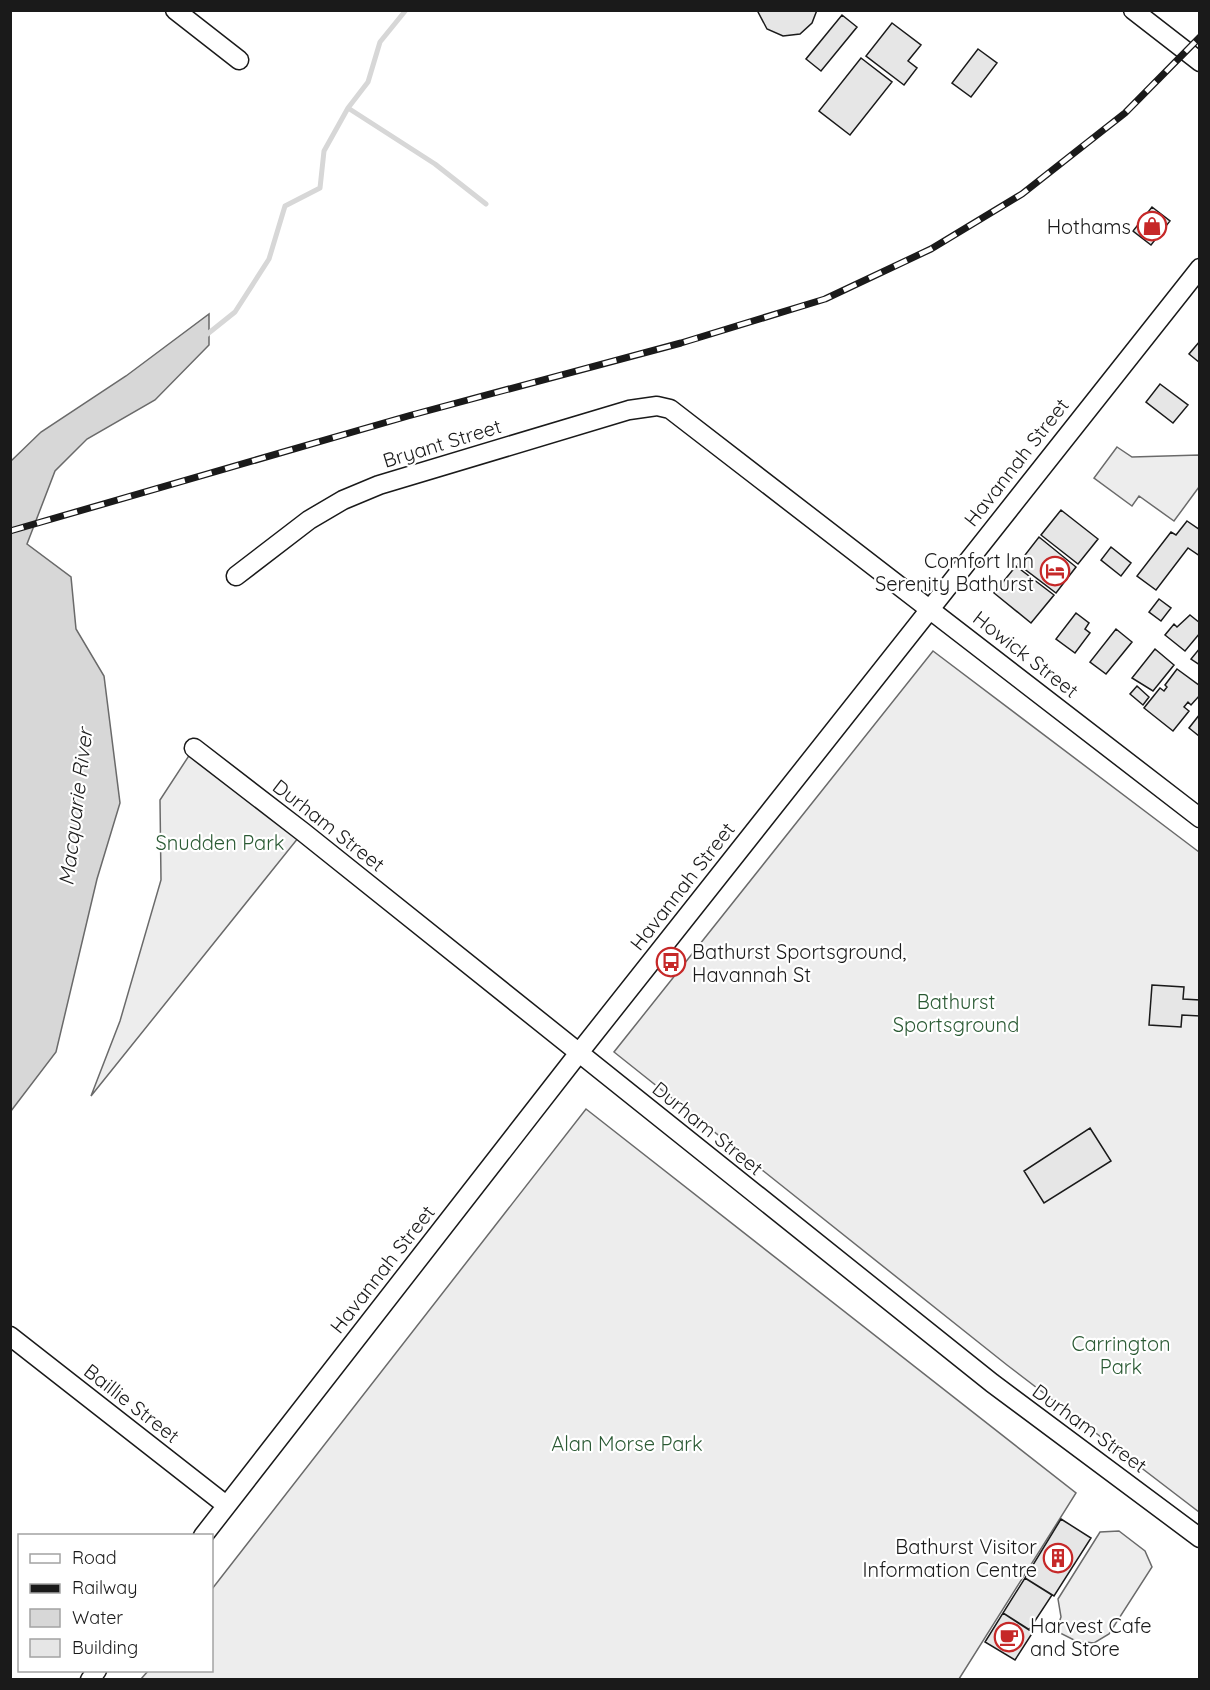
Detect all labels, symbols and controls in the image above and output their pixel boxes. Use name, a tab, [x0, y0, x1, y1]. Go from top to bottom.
shop icon: Hothams	[1136, 210, 1168, 242]
place label: Hothams	[1047, 214, 1131, 239]
street label: Havannah Street	[958, 393, 1074, 531]
street label: Bryant Street	[380, 413, 505, 473]
place label: Comfort Inn Serenity Bathurst	[875, 548, 1034, 596]
hotel icon: Comfort Inn Serenity Bathurst	[1039, 555, 1071, 587]
street label: Howick Street	[968, 605, 1084, 703]
water label: Macquarie River	[52, 724, 98, 887]
street label: Durham Street	[268, 773, 390, 877]
street label: Havannah Street	[624, 817, 740, 955]
park label: Snudden Park	[155, 830, 285, 855]
place label: Bathurst Sportsground, Havannah St	[692, 939, 907, 987]
bus stop icon: Bathurst Sportsground, Havannah St	[655, 946, 687, 978]
park label: Bathurst Sportsground	[893, 989, 1019, 1037]
street label: Durham Street	[648, 1076, 769, 1180]
street label: Havannah Street	[324, 1200, 440, 1338]
park label: Carrington Park	[1071, 1331, 1171, 1379]
street label: Baillie Street	[79, 1358, 185, 1448]
street label: Durham Street	[1028, 1378, 1152, 1478]
park label: Alan Morse Park	[551, 1431, 703, 1456]
legend	[18, 1534, 213, 1672]
place label: Bathurst Visitor Information Centre	[862, 1534, 1037, 1582]
building icon: Bathurst Visitor Information Centre	[1042, 1542, 1074, 1574]
text: Road	[72, 1546, 117, 1569]
text: Railway	[72, 1576, 138, 1599]
text: Water	[72, 1606, 123, 1629]
place label: Harvest Cafe and Store	[1030, 1613, 1152, 1661]
cafe icon: Harvest Cafe and Store	[993, 1621, 1025, 1653]
text: Building	[72, 1636, 138, 1659]

